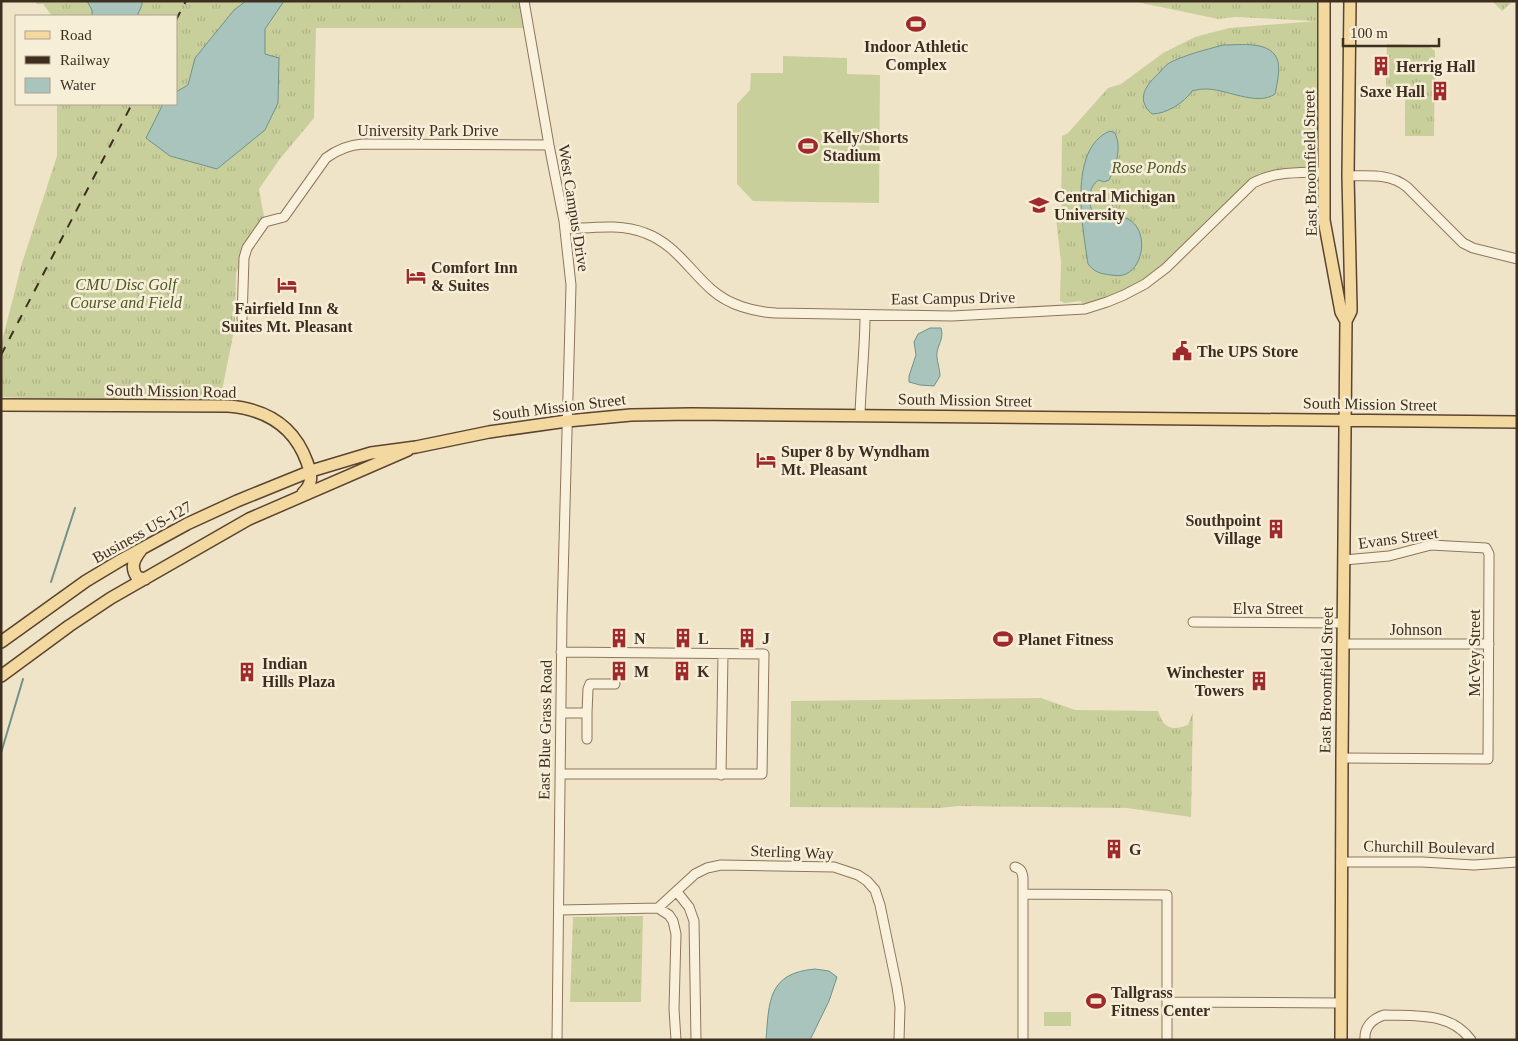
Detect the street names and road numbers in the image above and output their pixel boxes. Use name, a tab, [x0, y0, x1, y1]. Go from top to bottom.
street label: East Broomfield Street	[1300, 89, 1320, 236]
street label: University Park Drive	[357, 122, 499, 140]
street label: West Campus Drive	[555, 143, 592, 273]
street label: East Campus Drive	[891, 288, 1015, 309]
street label: South Mission Road	[106, 381, 236, 401]
street label: South Mission Street	[491, 390, 627, 424]
street label: South Mission Street	[898, 390, 1033, 410]
street label: South Mission Street	[1303, 394, 1438, 414]
street label: Business US-127	[89, 498, 195, 566]
street label: Evans Street	[1357, 524, 1440, 552]
street label: Elva Street	[1233, 600, 1304, 617]
street label: East Broomfield Street	[1316, 606, 1336, 753]
street label: McVey Street	[1466, 609, 1484, 697]
street label: Johnson	[1390, 621, 1442, 638]
street label: East Blue Grass Road	[535, 660, 555, 800]
street label: Churchill Boulevard	[1363, 837, 1495, 857]
street label: Sterling Way	[750, 842, 834, 863]

